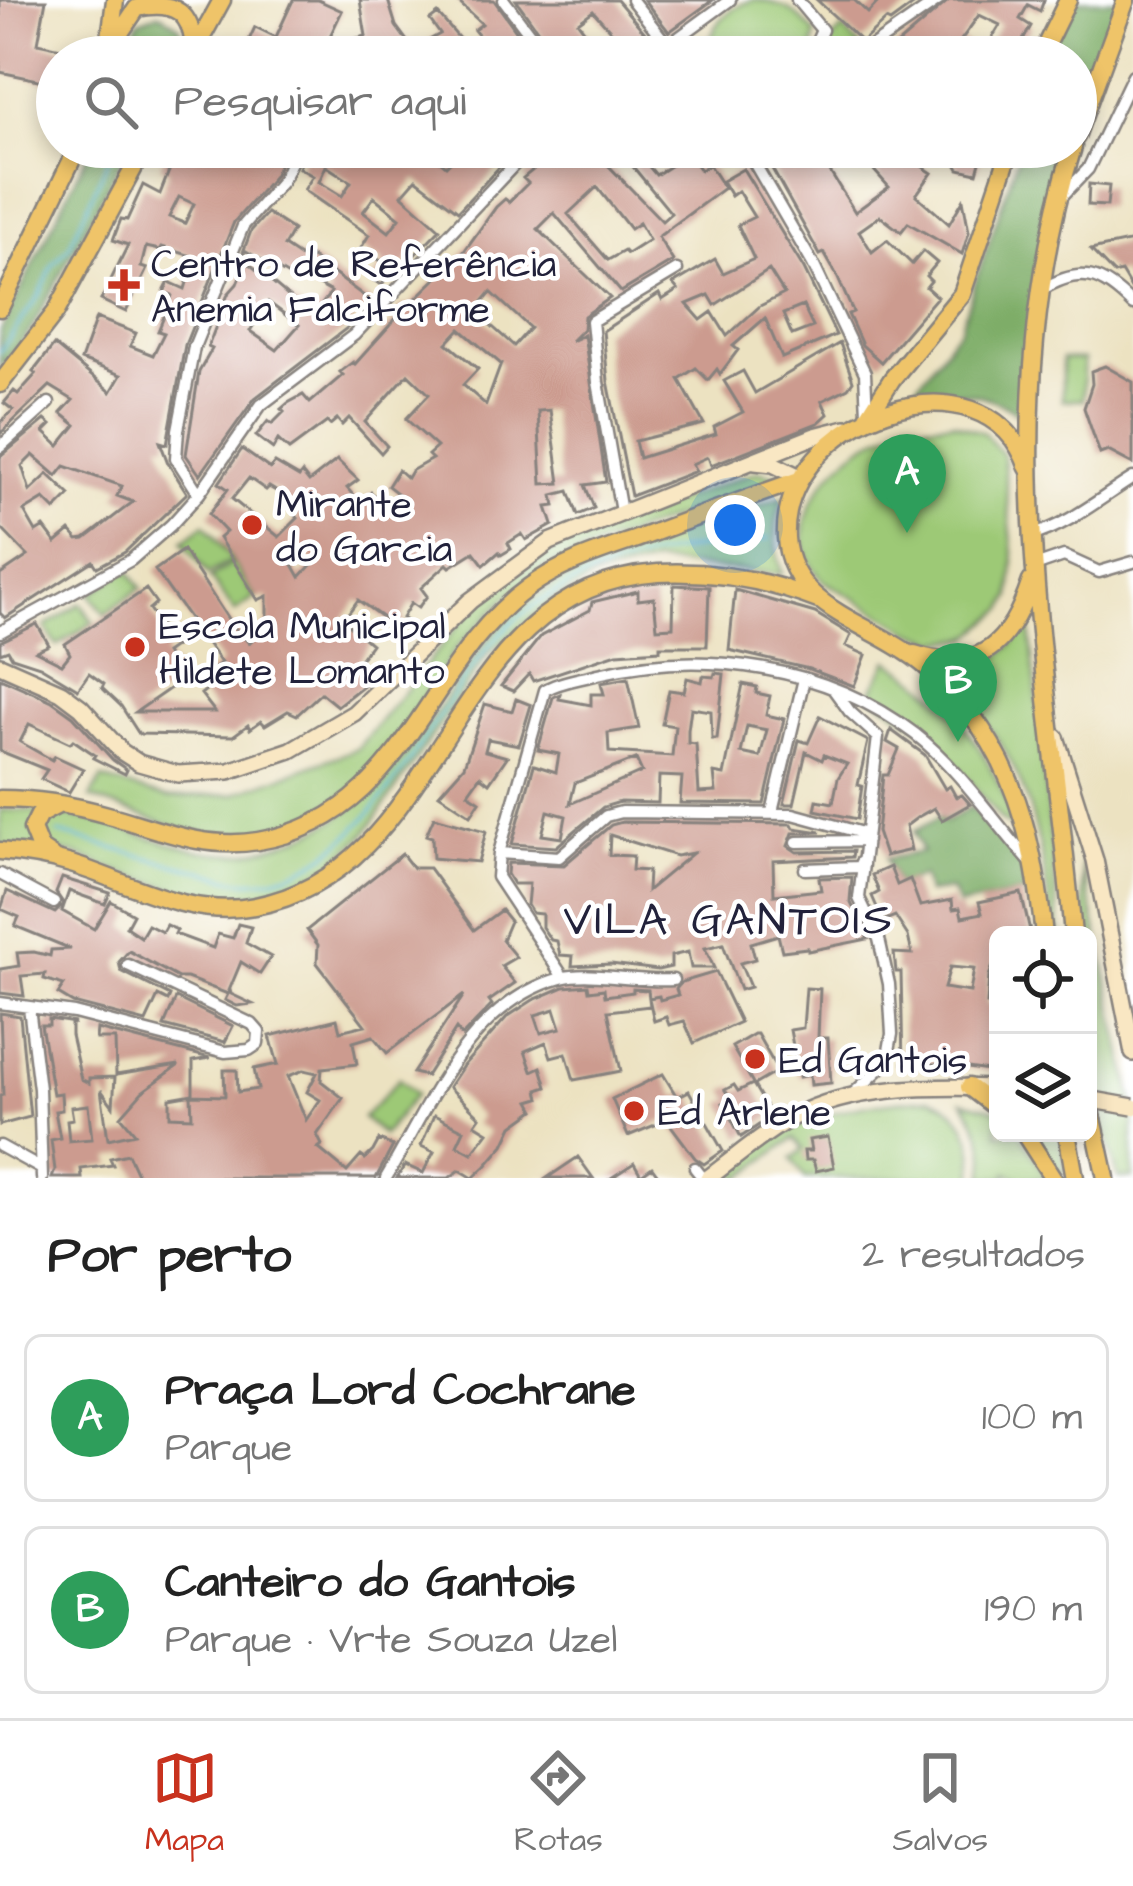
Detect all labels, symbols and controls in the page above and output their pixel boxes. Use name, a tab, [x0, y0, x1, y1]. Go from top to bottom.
search box	[36, 36, 1097, 168]
icon: search	[78, 69, 144, 135]
text: Pesquisar aqui	[174, 71, 466, 133]
place label: Centro de Referência Anemia Falciforme	[151, 239, 557, 338]
marker: Centro de Referência Anemia Falciforme	[108, 269, 140, 301]
pin: A	[868, 434, 946, 533]
place label: Mirante do Garcia	[276, 479, 452, 578]
your location	[705, 495, 765, 555]
marker: Mirante do Garcia	[239, 512, 265, 538]
place label: Escola Municipal Hildete Lomanto	[159, 601, 446, 700]
marker: Escola Municipal Hildete Lomanto	[122, 634, 148, 660]
pin: B	[919, 643, 997, 742]
district label: VILA GANTOIS	[563, 890, 895, 952]
map controls	[989, 926, 1097, 1142]
button: locate	[989, 926, 1097, 1034]
button: layers	[989, 1034, 1097, 1142]
place label: Ed Gantois	[779, 1035, 967, 1089]
marker: Ed Gantois	[742, 1046, 768, 1072]
place label: Ed Arlene	[658, 1087, 831, 1141]
marker: Ed Arlene	[621, 1098, 647, 1124]
text: Por perto	[48, 1221, 291, 1292]
text: 2 resultados	[862, 1229, 1085, 1283]
text: Praça Lord Cochrane	[165, 1360, 636, 1422]
text: A	[78, 1391, 102, 1445]
text: 100 m	[982, 1391, 1082, 1445]
text: Parque	[165, 1422, 292, 1476]
text: Canteiro do Gantois	[165, 1552, 576, 1614]
text: B	[76, 1583, 104, 1637]
text: 190 m	[984, 1583, 1082, 1637]
text: Parque · Vrte Souza Uzel	[165, 1614, 617, 1668]
tab: Mapa	[145, 1745, 224, 1863]
tab: Rotas	[514, 1745, 603, 1863]
tab: Salvos	[893, 1745, 988, 1863]

